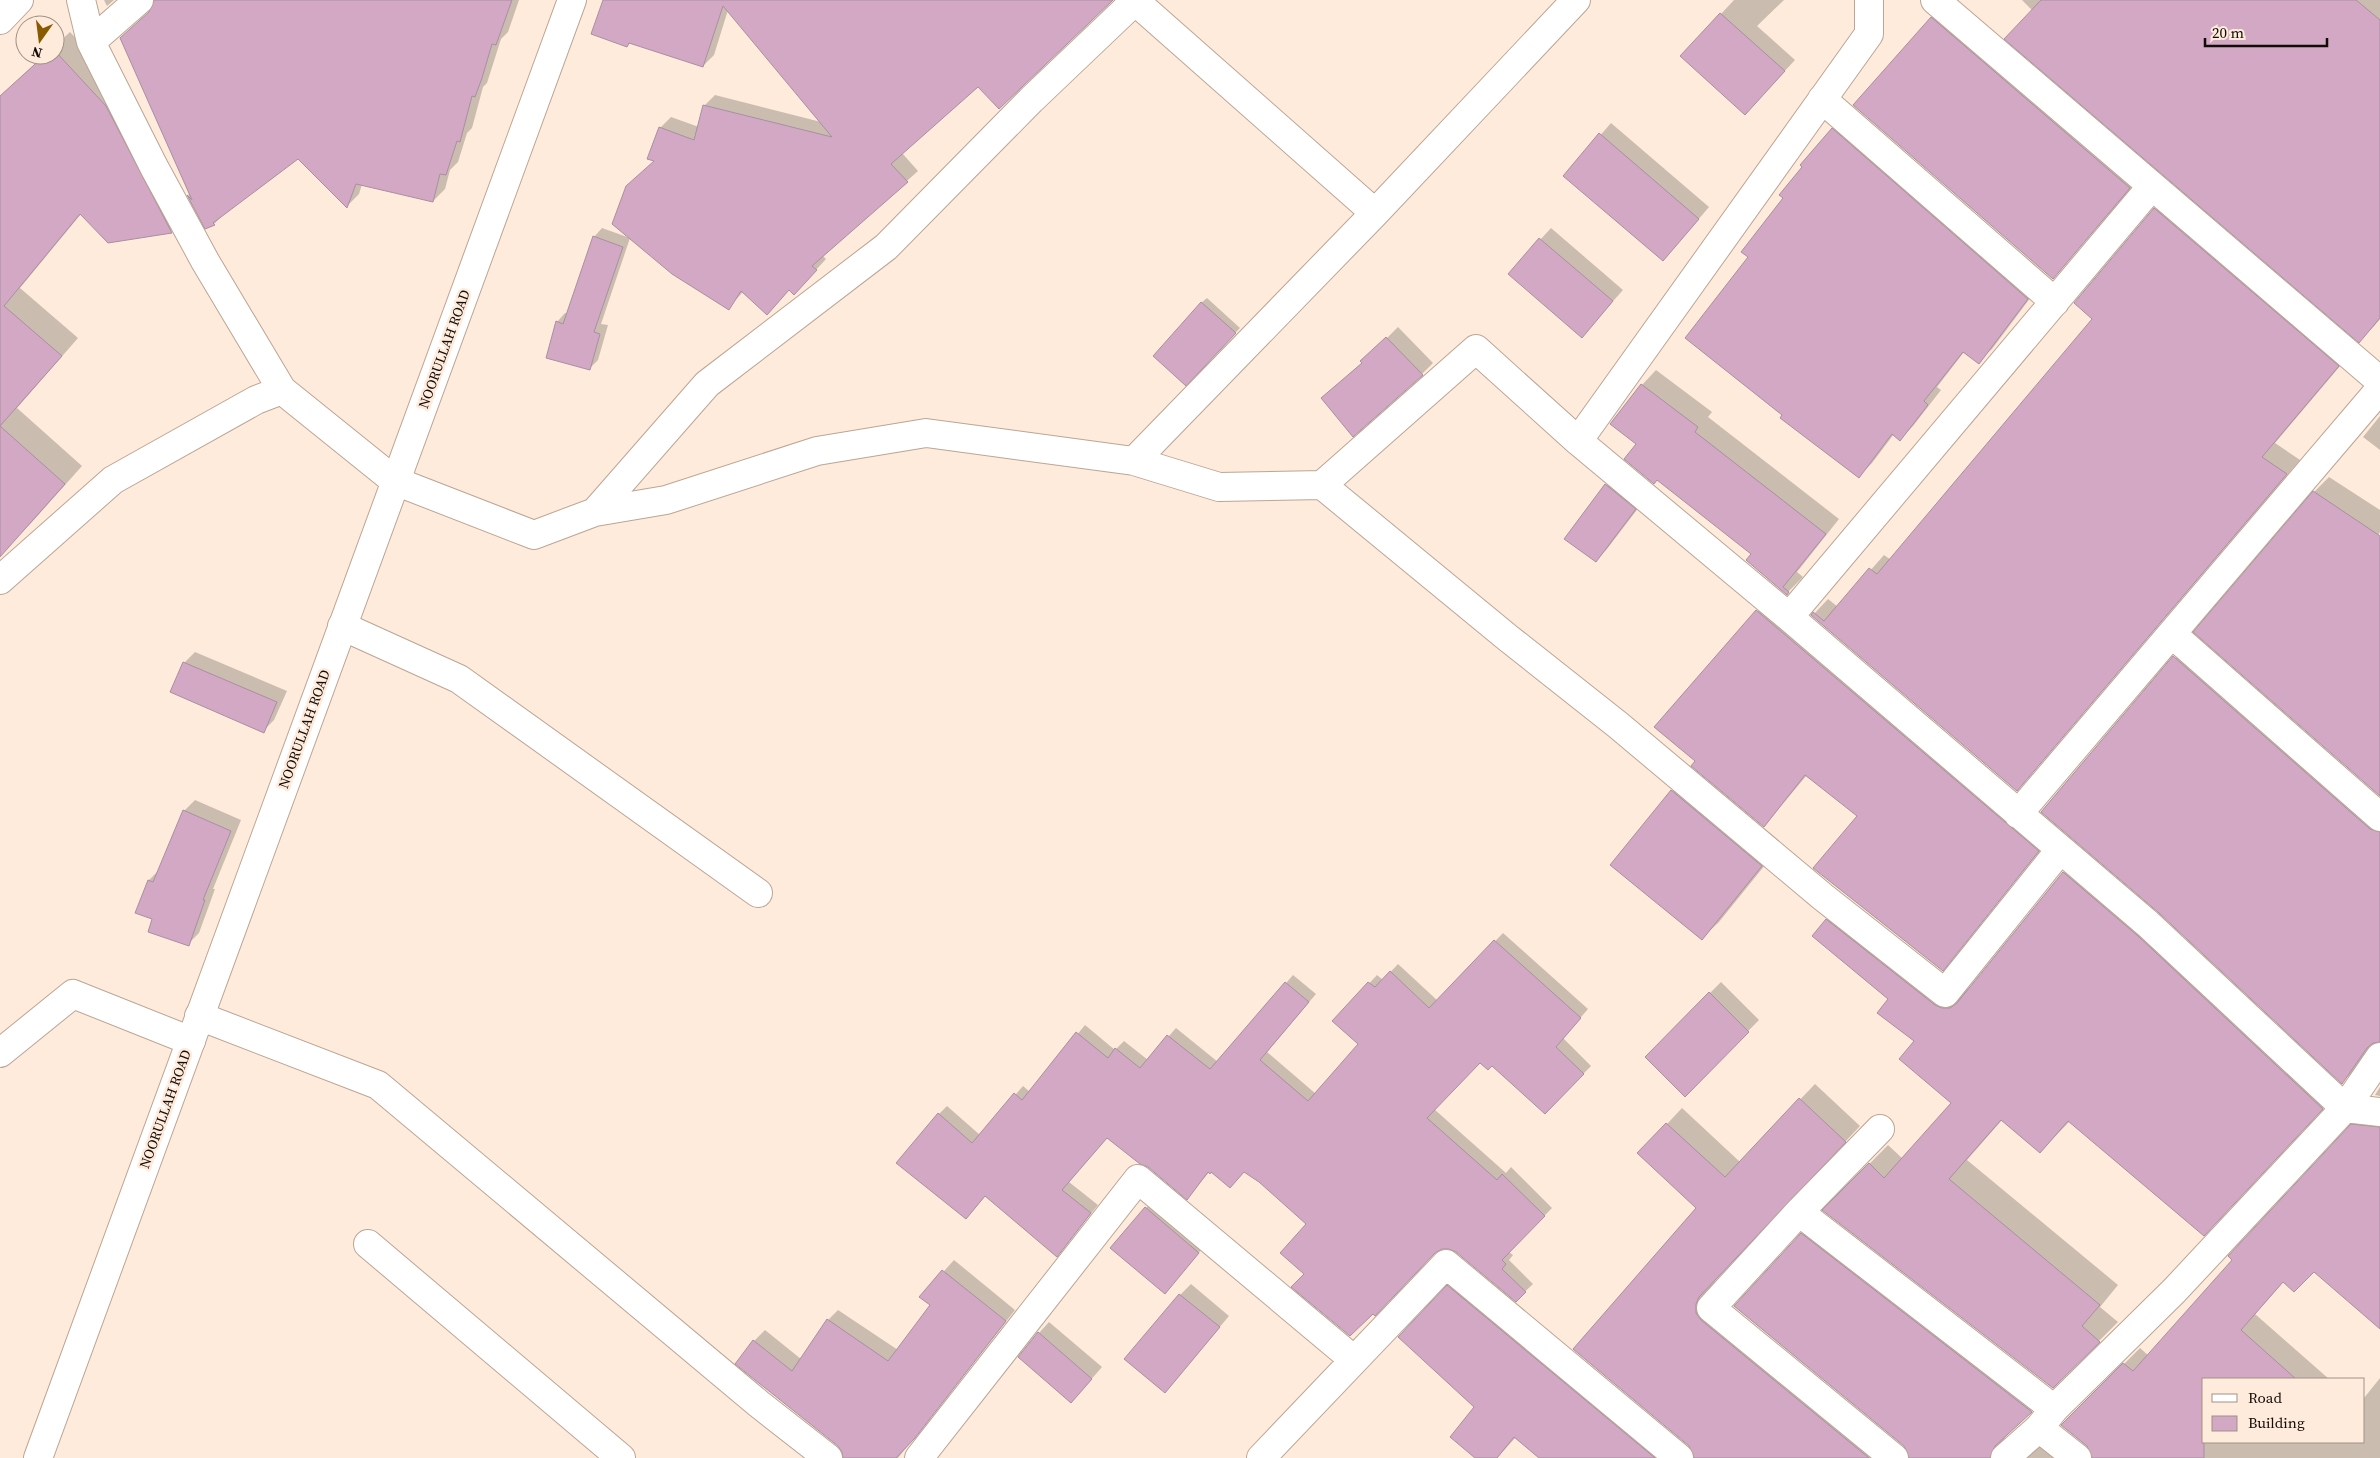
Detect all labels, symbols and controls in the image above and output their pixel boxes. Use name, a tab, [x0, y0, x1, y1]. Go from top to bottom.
north arrow	[15, 15, 65, 65]
scale bar	[2205, 15, 2328, 47]
text: 20 m	[2212, 22, 2244, 43]
text: N	[29, 42, 44, 64]
street label: NOORULLAH ROAD	[413, 287, 475, 411]
street label: NOORULLAH ROAD	[273, 667, 335, 791]
street label: NOORULLAH ROAD	[134, 1047, 196, 1171]
legend	[2202, 1378, 2365, 1443]
text: Road	[2248, 1387, 2282, 1408]
text: Building	[2248, 1412, 2305, 1433]

